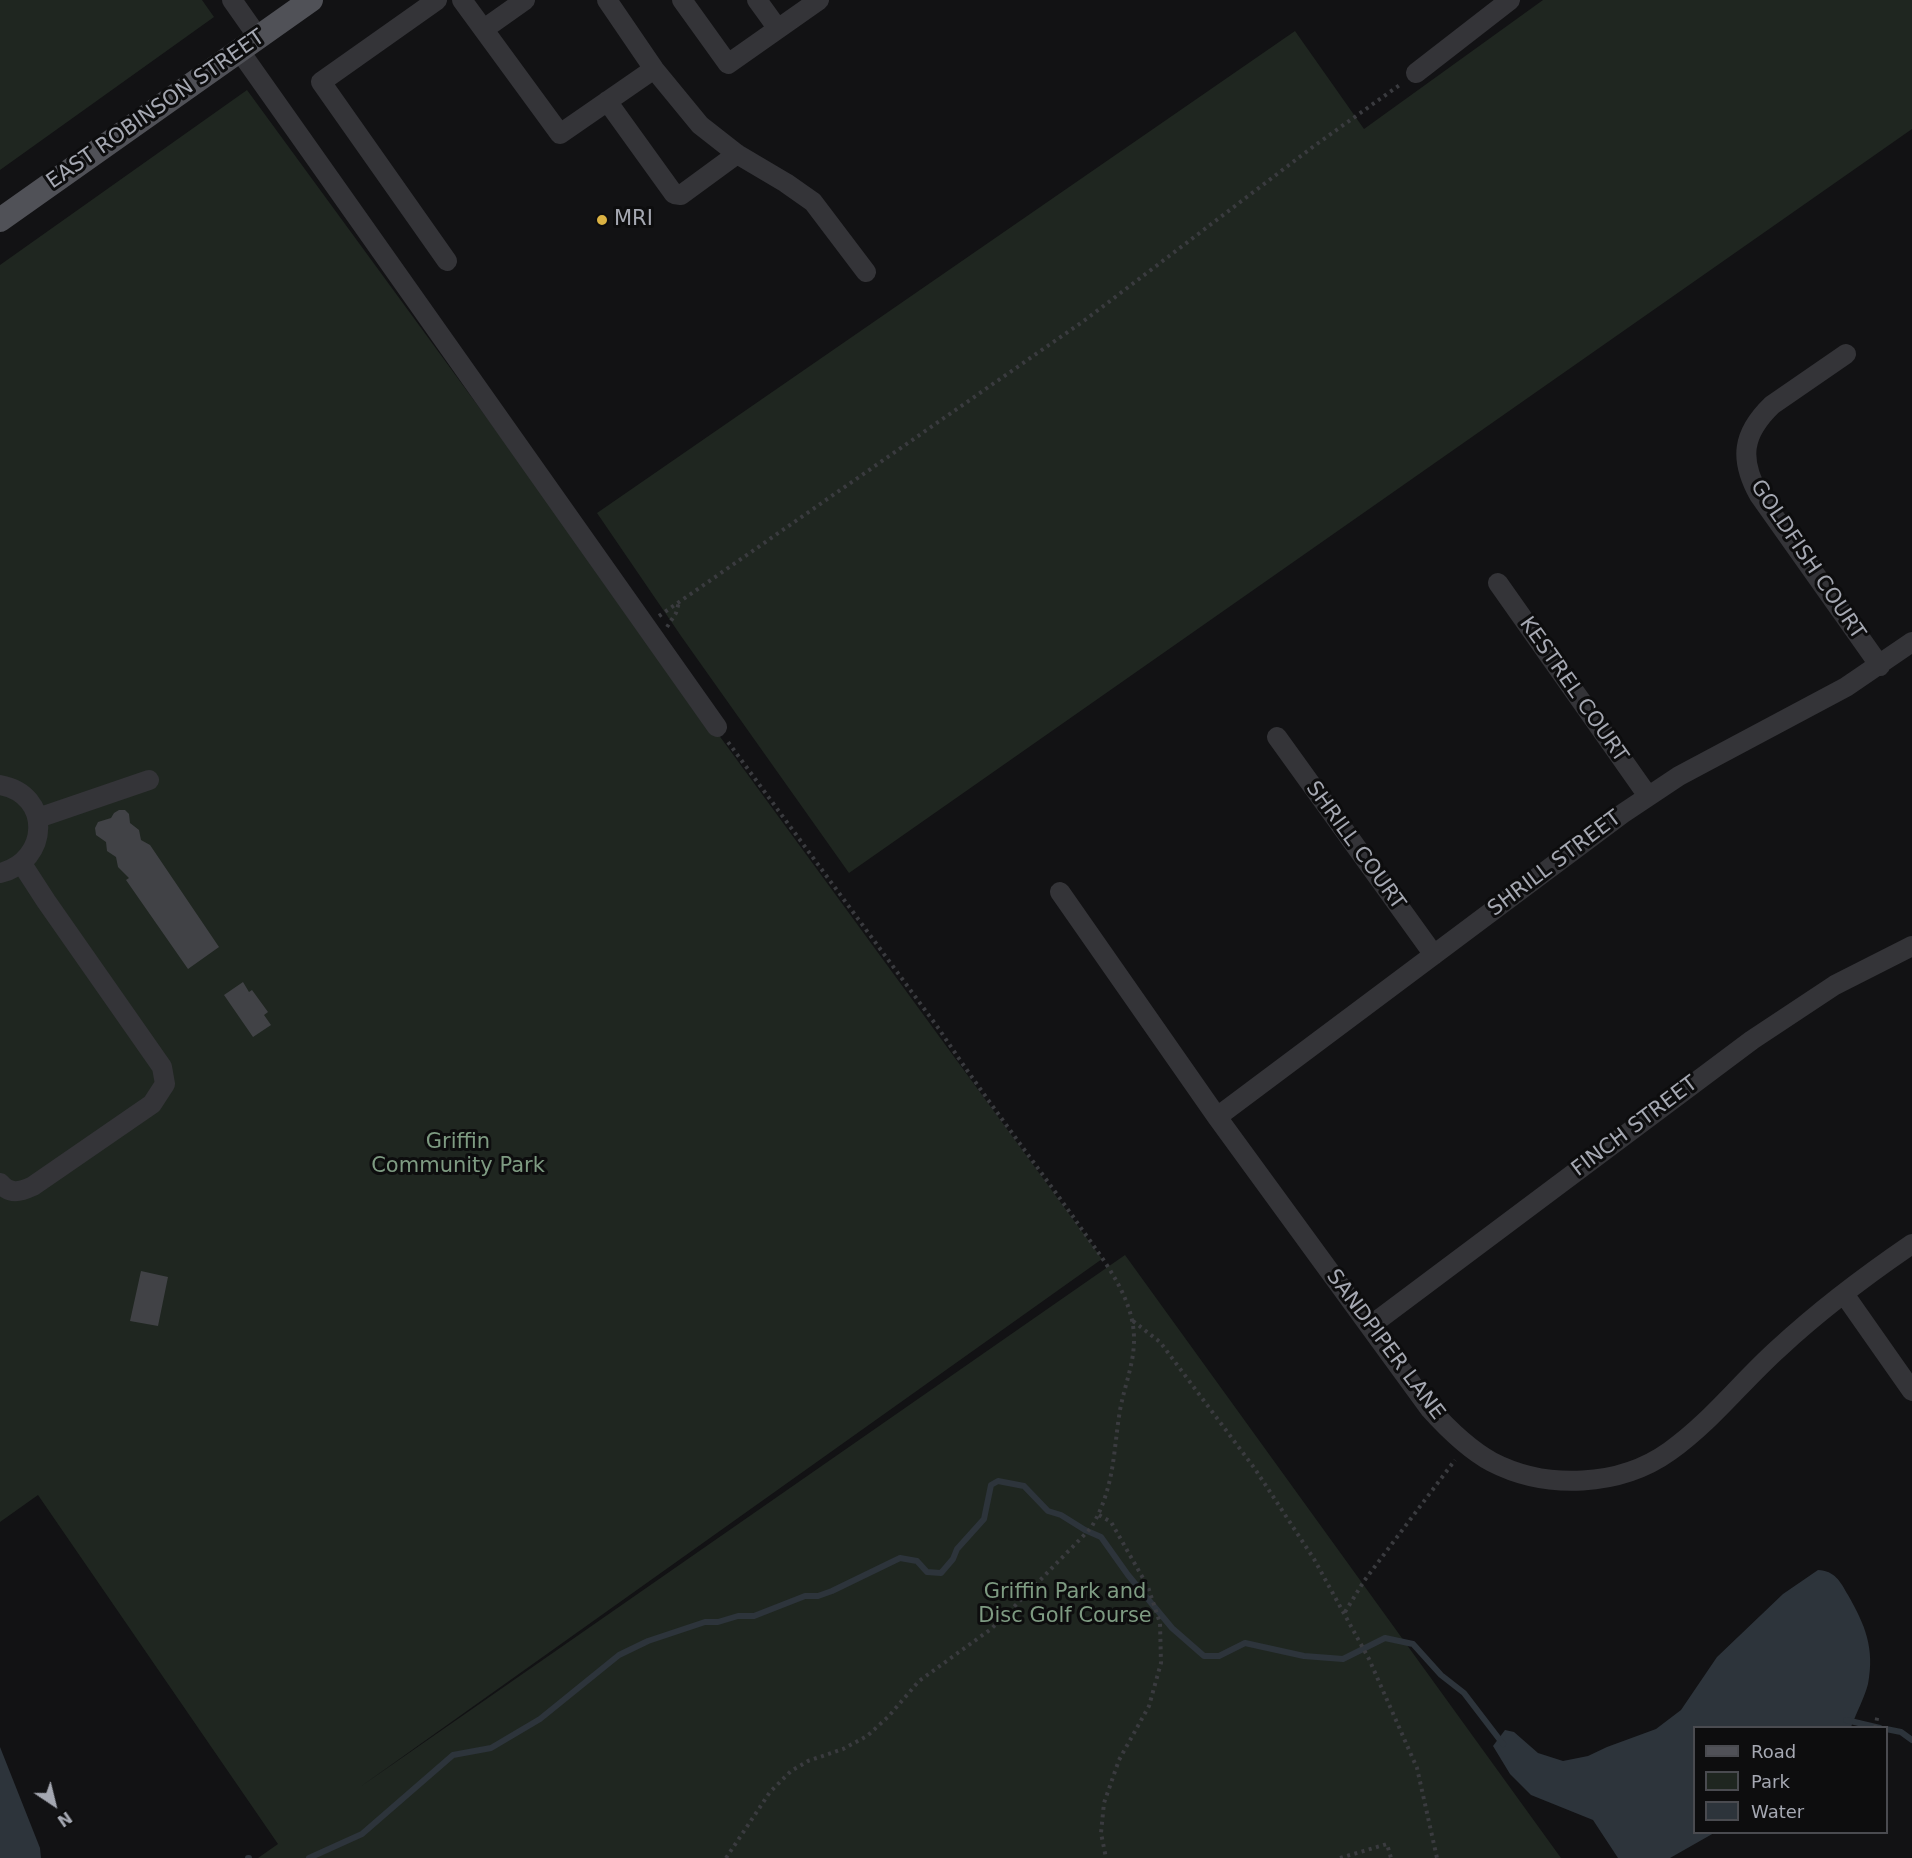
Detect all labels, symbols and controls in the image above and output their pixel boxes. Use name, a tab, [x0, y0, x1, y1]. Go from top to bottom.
street label: EAST ROBINSON STREET	[42, 25, 270, 195]
place label: MRI	[614, 207, 653, 233]
marker: MRI	[595, 213, 609, 227]
street label: GOLDFISH COURT	[1744, 475, 1870, 645]
street label: KESTREL COURT	[1513, 612, 1633, 768]
street label: SHRILL COURT	[1300, 777, 1410, 915]
street label: SHRILL STREET	[1483, 806, 1627, 922]
street label: FINCH STREET	[1567, 1071, 1703, 1183]
park label: Griffin Community Park	[371, 1130, 545, 1180]
street label: SANDPIPER LANE	[1320, 1265, 1450, 1425]
park label: Griffin Park and Disc Golf Course	[978, 1580, 1152, 1630]
legend	[1693, 1726, 1888, 1834]
text: Road	[1751, 1741, 1796, 1762]
text: Park	[1751, 1771, 1790, 1792]
north arrow	[24, 1774, 84, 1834]
text: Water	[1751, 1801, 1804, 1822]
text: N	[54, 1808, 76, 1831]

